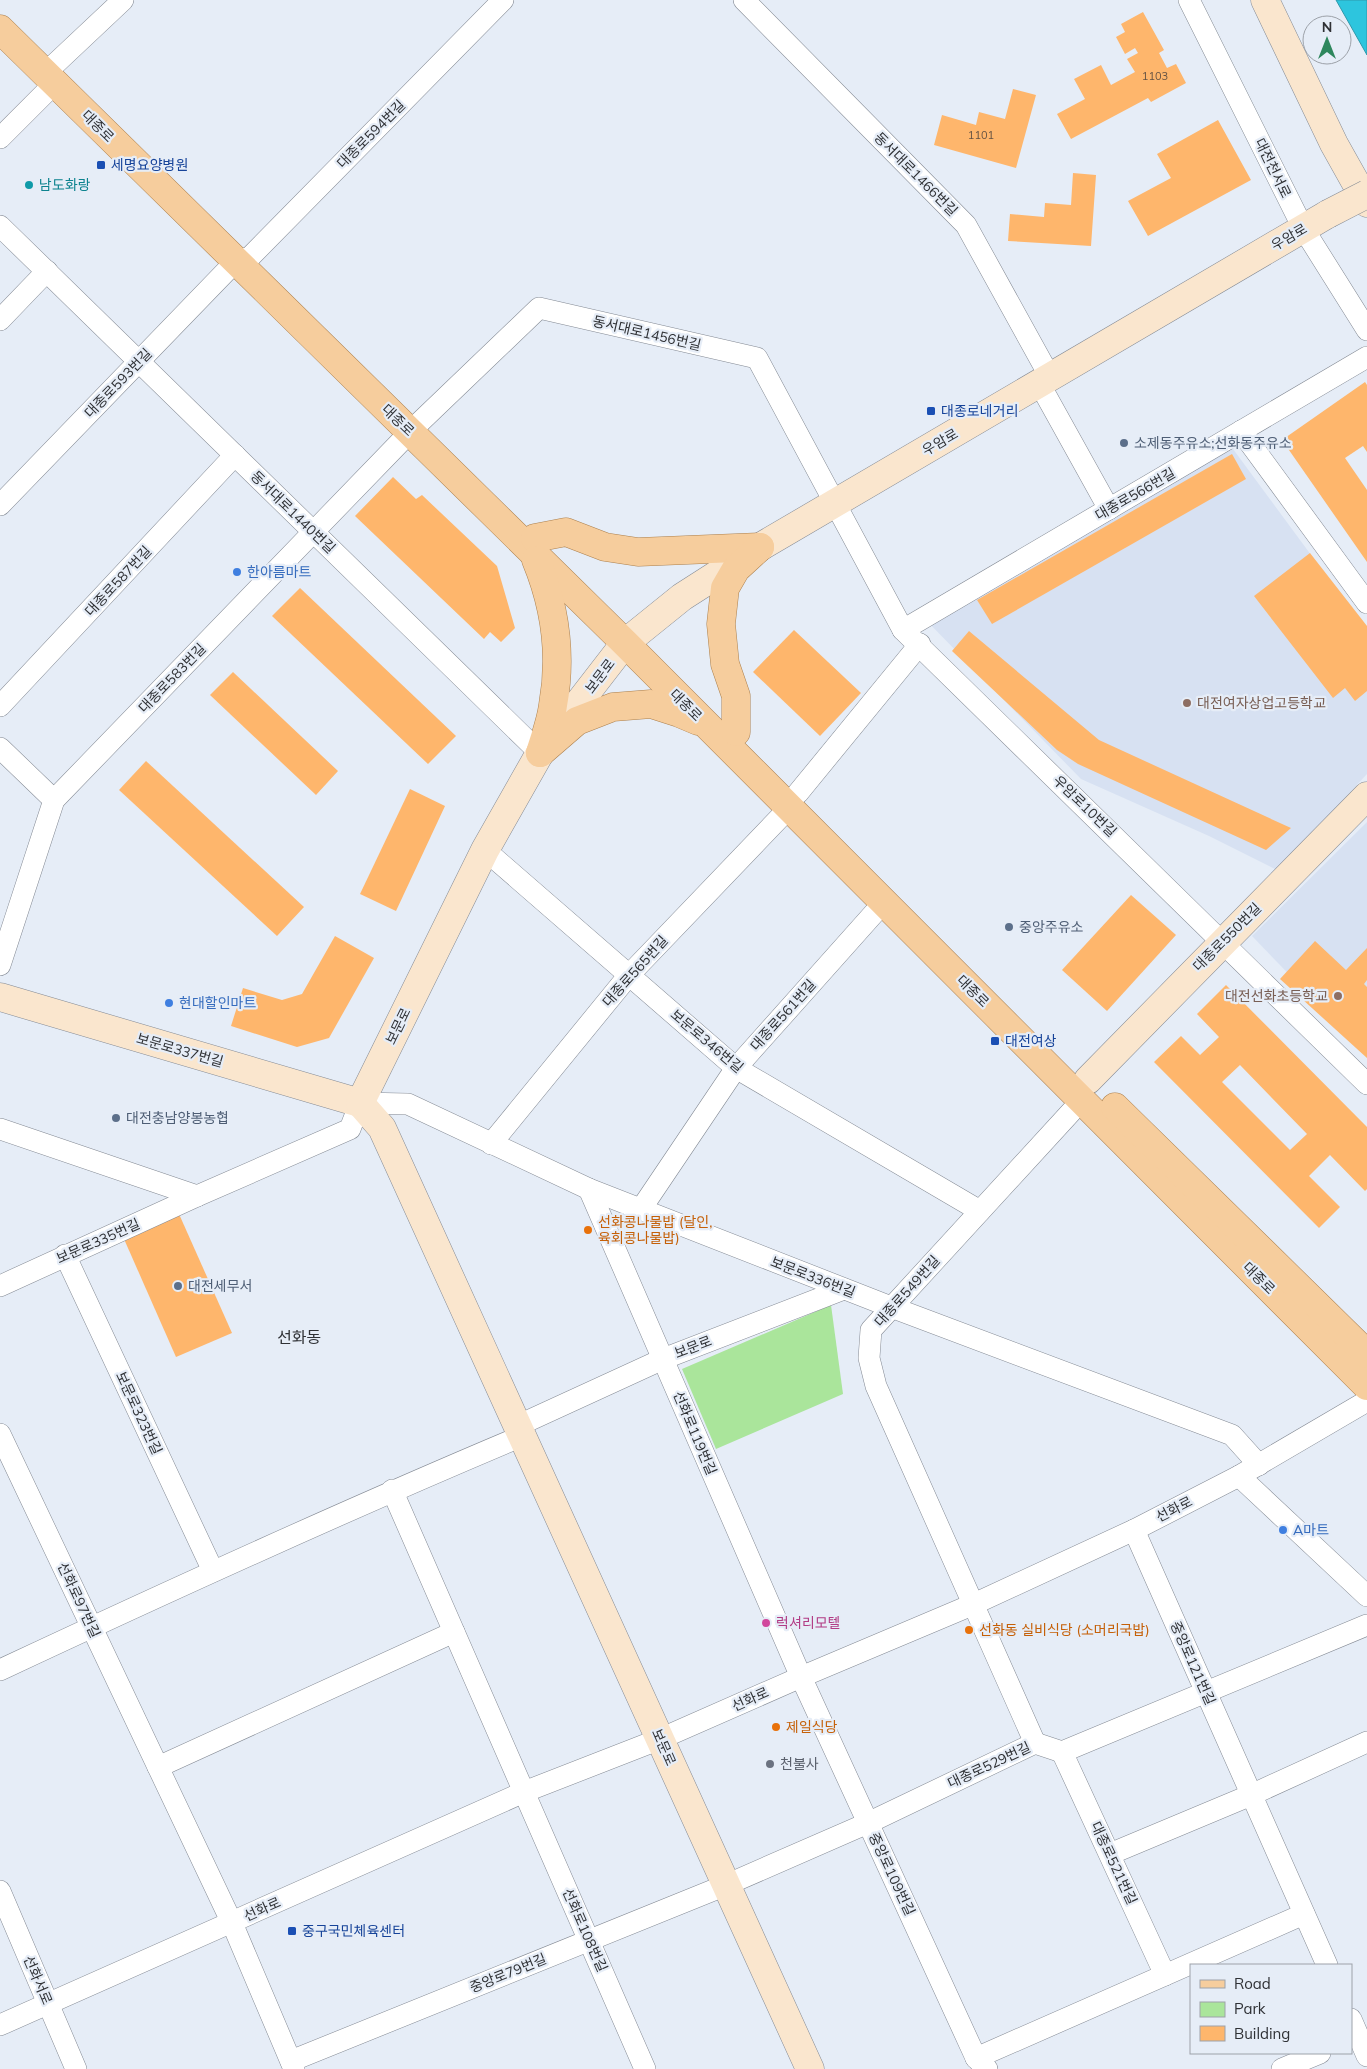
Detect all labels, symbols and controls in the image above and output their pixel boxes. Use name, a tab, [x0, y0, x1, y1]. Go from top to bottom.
north arrow	[1302, 15, 1352, 65]
text: N	[1322, 18, 1332, 36]
house number: 1103	[1142, 69, 1168, 83]
street label: 대종로594번길	[333, 96, 409, 172]
street label: 대종로	[78, 106, 118, 146]
street label: 동서대로1466번길	[870, 128, 962, 220]
house number: 1101	[968, 128, 994, 142]
street label: 대전천서로	[1251, 135, 1295, 201]
place label: 세명요양병원	[111, 156, 188, 174]
marker: 세명요양병원	[95, 159, 107, 171]
place label: 남도화랑	[39, 176, 91, 194]
marker: 남도화랑	[23, 179, 35, 191]
street label: 우암로	[1268, 219, 1310, 254]
street label: 동서대로1456번길	[591, 312, 703, 354]
street label: 대종로593번길	[80, 345, 156, 421]
street label: 대종로	[378, 400, 418, 440]
place label: 대종로네거리	[941, 402, 1018, 420]
marker: 대종로네거리	[925, 405, 937, 417]
street label: 우암로	[919, 424, 961, 459]
place label: 소제동주유소;선화동주유소	[1134, 434, 1292, 452]
marker: 소제동주유소;선화동주유소	[1118, 437, 1130, 449]
street label: 대종로566번길	[1092, 464, 1178, 524]
street label: 동서대로1440번길	[247, 467, 339, 557]
street label: 대종로587번길	[81, 542, 155, 620]
place label: 한아름마트	[247, 563, 312, 581]
marker: 한아름마트	[231, 566, 243, 578]
street label: 대종로583번길	[134, 640, 210, 716]
street label: 보문로	[581, 655, 619, 697]
street label: 대종로	[666, 685, 706, 725]
place label: 대전여자상업고등학교	[1197, 694, 1326, 712]
marker: 대전여자상업고등학교	[1181, 697, 1193, 709]
street label: 우암로10번길	[1050, 771, 1120, 841]
street label: 대종로550번길	[1189, 899, 1265, 975]
place label: 중앙주유소	[1019, 918, 1084, 936]
marker: 중앙주유소	[1003, 921, 1015, 933]
street label: 대종로565번길	[598, 932, 672, 1010]
street label: 대종로	[953, 971, 993, 1011]
street label: 대종로561번길	[746, 976, 820, 1054]
place label: 대전선화초등학교	[1225, 987, 1328, 1005]
marker: 대전선화초등학교	[1332, 990, 1344, 1002]
place label: 현대할인마트	[179, 994, 256, 1012]
marker: 현대할인마트	[163, 997, 175, 1009]
street label: 보문로	[381, 1005, 415, 1047]
street label: 보문로346번길	[667, 1005, 747, 1077]
street label: 보문로337번길	[134, 1029, 226, 1071]
place label: 대전여상	[1005, 1032, 1057, 1050]
marker: 대전여상	[989, 1035, 1001, 1047]
place label: 대전충남양봉농협	[126, 1109, 229, 1127]
marker: 대전충남양봉농협	[110, 1112, 122, 1124]
place label: 선화콩나물밥 (달인, 육회콩나물밥)	[598, 1213, 712, 1247]
street label: 보문로335번길	[53, 1215, 143, 1267]
marker: 선화콩나물밥 (달인, 육회콩나물밥)	[582, 1224, 594, 1236]
street label: 대종로549번길	[870, 1252, 944, 1330]
street label: 보문로336번길	[768, 1253, 858, 1301]
street label: 대종로	[1239, 1258, 1279, 1298]
place label: 대전세무서	[188, 1277, 252, 1295]
marker: 대전세무서	[172, 1280, 184, 1292]
district label: 선화동	[277, 1327, 321, 1347]
street label: 보문로	[672, 1332, 714, 1362]
street label: 보문로323번길	[112, 1369, 166, 1457]
street label: 선화로119번길	[669, 1388, 721, 1478]
street label: 선화로	[1153, 1492, 1195, 1526]
place label: A마트	[1293, 1521, 1329, 1539]
marker: A마트	[1277, 1524, 1289, 1536]
street label: 선화로97번길	[54, 1559, 104, 1641]
place label: 럭셔리모텔	[776, 1614, 840, 1632]
marker: 럭셔리모텔	[760, 1617, 772, 1629]
street label: 중앙로121번길	[1167, 1618, 1219, 1708]
place label: 선화동 실비식당 (소머리국밥)	[979, 1621, 1150, 1639]
marker: 선화동 실비식당 (소머리국밥)	[963, 1624, 975, 1636]
street label: 선화로	[729, 1683, 771, 1715]
place label: 제일식당	[786, 1718, 838, 1736]
marker: 제일식당	[770, 1721, 782, 1733]
street label: 보문로	[648, 1726, 680, 1768]
street label: 대종로529번길	[945, 1738, 1033, 1792]
place label: 천불사	[780, 1755, 819, 1773]
marker: 천불사	[764, 1758, 776, 1770]
street label: 대종로521번길	[1087, 1819, 1141, 1907]
street label: 중앙로109번길	[865, 1830, 919, 1918]
street label: 선화로108번길	[559, 1885, 611, 1975]
street label: 선화로	[241, 1893, 283, 1925]
place label: 중구국민체육센터	[302, 1922, 405, 1940]
marker: 중구국민체육센터	[286, 1925, 298, 1937]
street label: 중앙로79번길	[467, 1949, 549, 1997]
street label: 선화서로	[20, 1953, 56, 2007]
legend	[1190, 1964, 1352, 2054]
text: Road	[1234, 1974, 1271, 1993]
text: Park	[1234, 1999, 1266, 2018]
text: Building	[1234, 2024, 1290, 2043]

